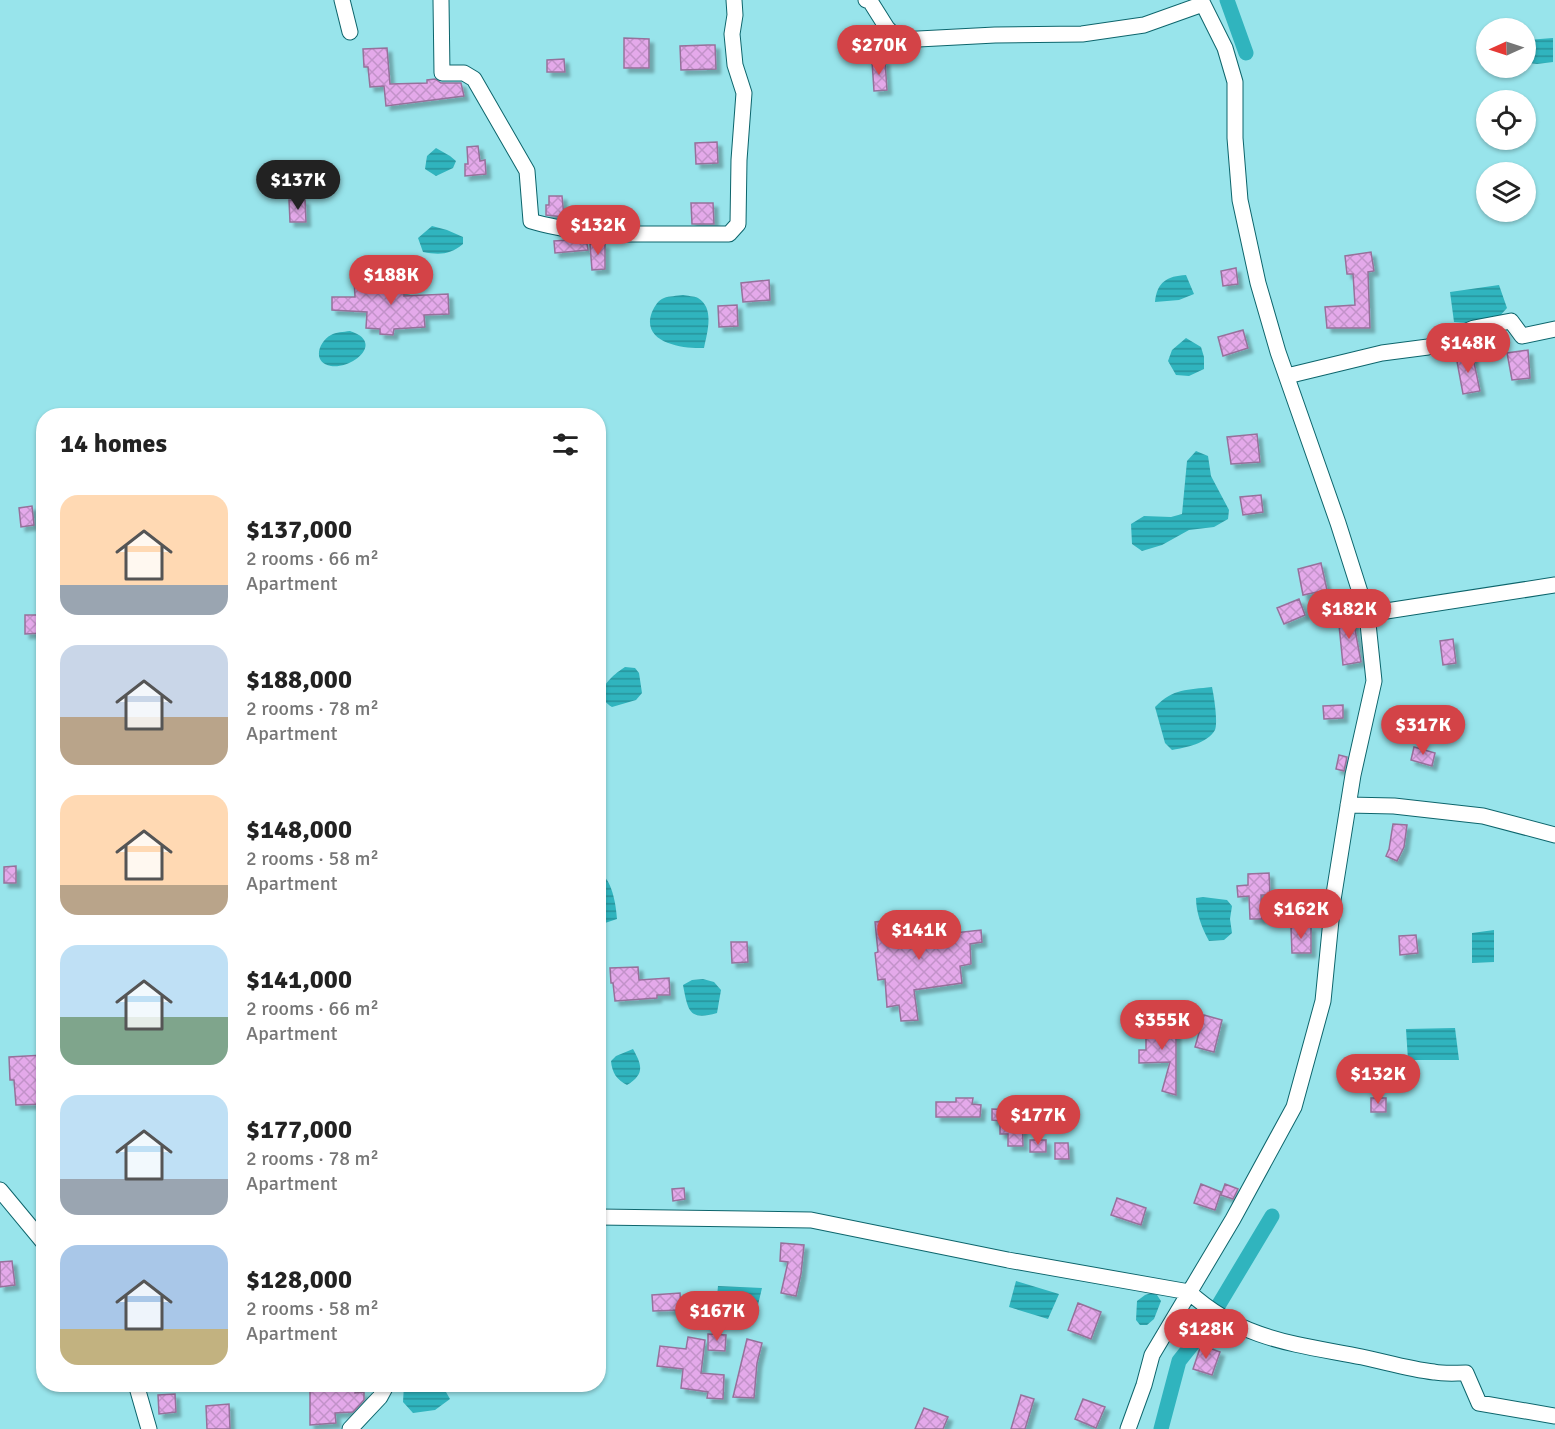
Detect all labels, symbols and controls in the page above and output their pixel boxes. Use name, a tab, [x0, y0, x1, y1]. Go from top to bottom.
north arrow	[1476, 18, 1536, 78]
map controls	[1476, 18, 1536, 222]
pin: $270K	[837, 25, 921, 76]
text: $270K	[851, 32, 907, 57]
button: locate	[1476, 90, 1536, 150]
pin: $137K	[256, 160, 340, 211]
button: layers	[1476, 162, 1536, 222]
text: $137K	[270, 167, 326, 192]
pin: $132K	[556, 205, 640, 256]
text: $132K	[570, 212, 626, 237]
pin: $188K	[349, 255, 433, 306]
text: $188K	[363, 262, 419, 287]
pin: $148K	[1426, 323, 1510, 374]
text: $148K	[1440, 330, 1496, 355]
text: 14 homes	[60, 428, 167, 460]
icon: filters	[549, 428, 582, 461]
text: $137,000	[246, 514, 352, 546]
icon: home	[108, 519, 180, 591]
text: 2 rooms · 66 m²	[246, 546, 379, 571]
text: Apartment	[246, 571, 338, 596]
pin: $182K	[1307, 589, 1391, 640]
text: $182K	[1321, 596, 1377, 621]
text: $188,000	[246, 664, 352, 696]
icon: home	[108, 669, 180, 741]
text: 2 rooms · 78 m²	[246, 696, 379, 721]
pin: $317K	[1381, 705, 1465, 756]
text: $317K	[1395, 712, 1451, 737]
text: Apartment	[246, 721, 338, 746]
text: $148,000	[246, 814, 352, 846]
icon: home	[108, 819, 180, 891]
text: 2 rooms · 58 m²	[246, 846, 379, 871]
text: Apartment	[246, 871, 338, 896]
pin: $162K	[1259, 889, 1343, 940]
text: $162K	[1273, 896, 1329, 921]
pin: $141K	[877, 910, 961, 961]
text: $141K	[891, 917, 947, 942]
text: $141,000	[246, 964, 352, 996]
icon: home	[108, 969, 180, 1041]
text: 2 rooms · 66 m²	[246, 996, 379, 1021]
pin: $355K	[1120, 1000, 1204, 1051]
text: $355K	[1134, 1007, 1190, 1032]
text: Apartment	[246, 1021, 338, 1046]
pin: $132K	[1336, 1054, 1420, 1105]
text: $132K	[1350, 1061, 1406, 1086]
pin: $177K	[996, 1095, 1080, 1146]
text: $177K	[1010, 1102, 1066, 1127]
text: $177,000	[246, 1114, 352, 1146]
icon: home	[108, 1119, 180, 1191]
text: 2 rooms · 78 m²	[246, 1146, 379, 1171]
text: Apartment	[246, 1171, 338, 1196]
text: $128,000	[246, 1264, 352, 1296]
icon: home	[108, 1269, 180, 1341]
pin: $167K	[675, 1291, 759, 1342]
text: 2 rooms · 58 m²	[246, 1296, 379, 1321]
text: $167K	[689, 1298, 745, 1323]
pin: $128K	[1164, 1309, 1248, 1360]
text: $128K	[1178, 1316, 1234, 1341]
text: Apartment	[246, 1321, 338, 1346]

